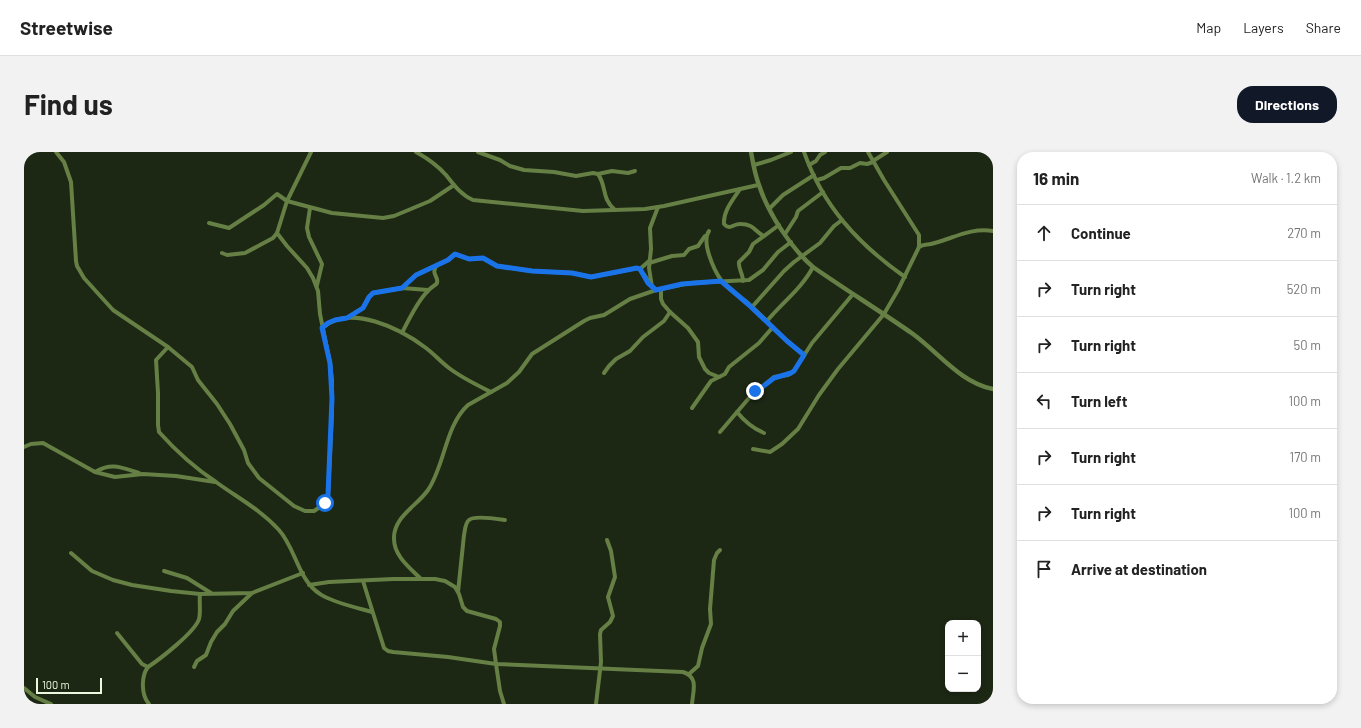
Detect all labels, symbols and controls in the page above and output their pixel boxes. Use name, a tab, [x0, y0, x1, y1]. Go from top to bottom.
text: Streetwise	[20, 16, 113, 39]
text: Map	[1196, 19, 1221, 36]
text: Layers	[1243, 19, 1284, 36]
text: Share	[1306, 19, 1341, 36]
button: Directions	[1237, 86, 1337, 123]
text: Find us	[24, 87, 113, 121]
text: 16 min	[1033, 168, 1079, 188]
text: Walk · 1.2 km	[1251, 170, 1321, 186]
icon: ahead	[1033, 222, 1055, 244]
text: Continue	[1071, 224, 1131, 242]
text: 270 m	[1287, 225, 1321, 241]
icon: right	[1033, 278, 1055, 300]
text: Turn right	[1071, 280, 1136, 298]
text: 520 m	[1287, 281, 1321, 297]
icon: right	[1033, 334, 1055, 356]
text: Turn right	[1071, 336, 1136, 354]
text: 50 m	[1294, 337, 1321, 353]
route end	[746, 382, 764, 400]
icon: left	[1033, 390, 1055, 412]
text: Turn left	[1071, 392, 1127, 410]
text: 100 m	[1288, 393, 1321, 409]
icon: right	[1033, 446, 1055, 468]
text: Turn right	[1071, 448, 1136, 466]
text: 170 m	[1290, 449, 1321, 465]
route start	[316, 494, 334, 512]
icon: right	[1033, 502, 1055, 524]
text: Turn right	[1071, 504, 1136, 522]
text: 100 m	[1288, 505, 1321, 521]
icon: arrive	[1033, 558, 1055, 580]
text: Arrive at destination	[1071, 560, 1207, 578]
map controls	[945, 620, 981, 692]
button: +	[945, 620, 981, 656]
button: −	[945, 656, 981, 692]
scale bar	[36, 676, 102, 695]
text: 100 m	[42, 678, 70, 691]

